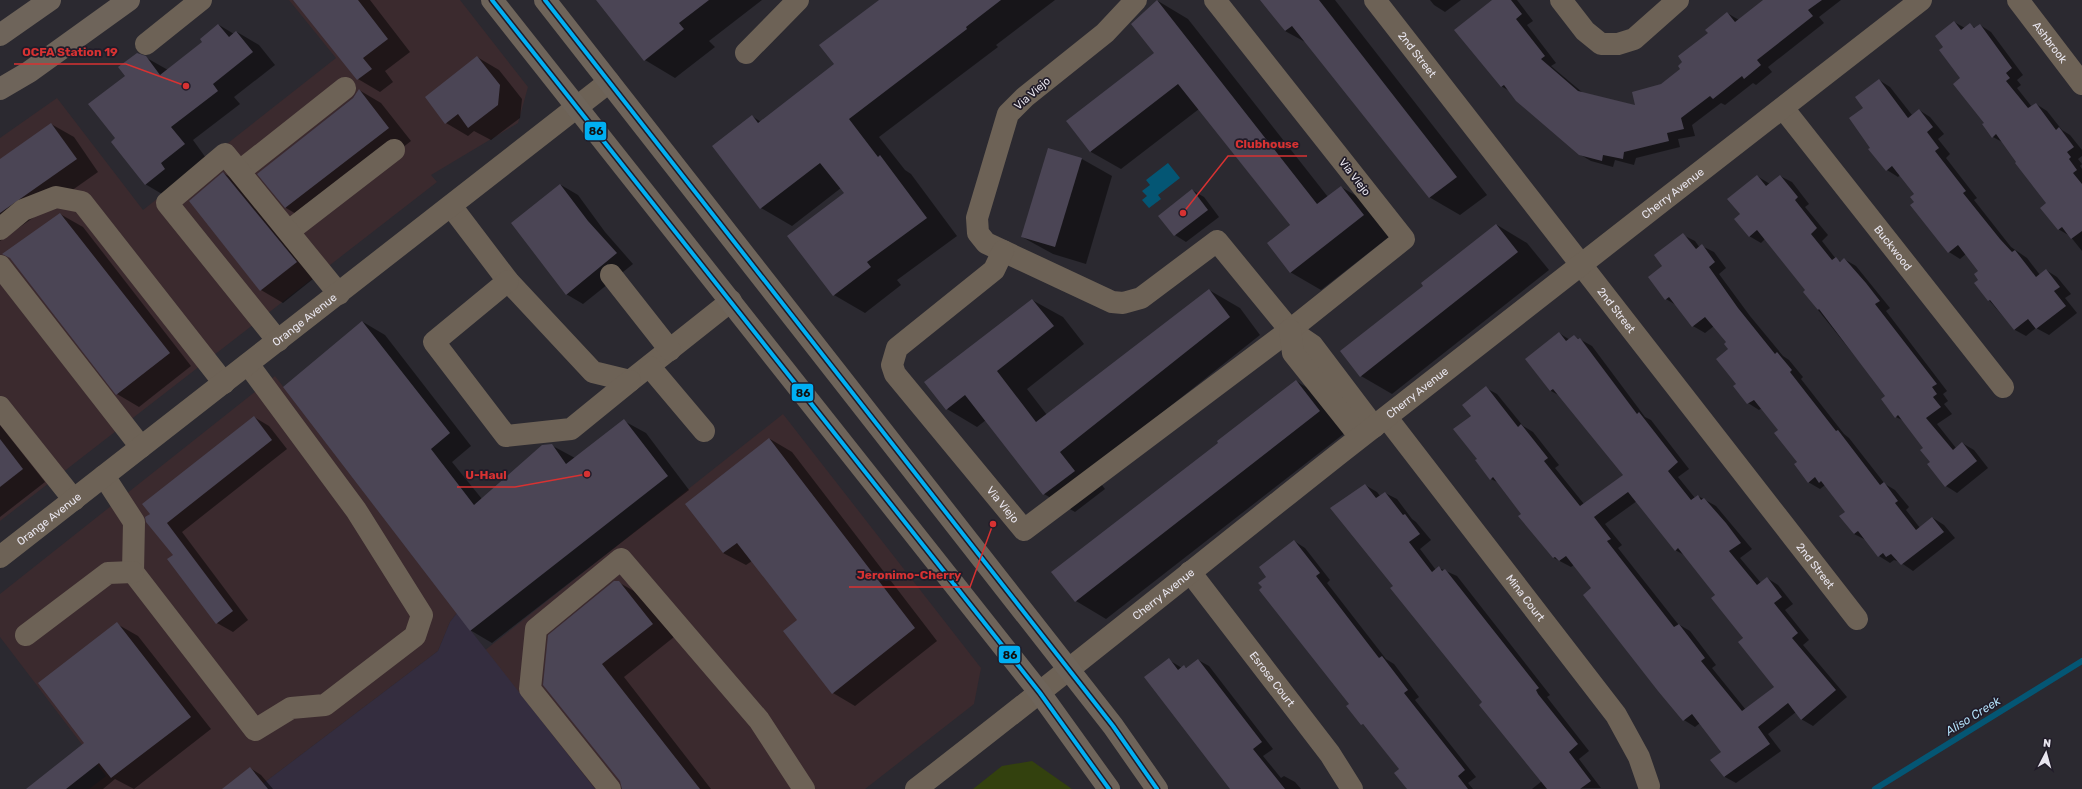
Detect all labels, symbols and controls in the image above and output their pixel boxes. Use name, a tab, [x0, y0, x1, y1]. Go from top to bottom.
street label: Ashbrook	[2030, 19, 2070, 66]
street label: 2nd Street	[1395, 29, 1439, 81]
callout: OCFA Station 19	[14, 40, 126, 64]
text: OCFA Station 19	[22, 45, 118, 59]
street label: Via Viejo	[1012, 74, 1053, 113]
line badge: 86	[584, 121, 607, 141]
text: 86	[589, 125, 603, 138]
callout: Clubhouse	[1228, 132, 1307, 156]
text: Clubhouse	[1235, 137, 1299, 151]
street label: Via Viejo	[1336, 156, 1373, 198]
street label: Cherry Avenue	[1639, 165, 1707, 222]
street label: Buckwood	[1871, 223, 1915, 273]
street label: 2nd Street	[1594, 285, 1638, 336]
street label: Orange Avenue	[270, 291, 339, 349]
street label: Cherry Avenue	[1384, 364, 1451, 421]
line badge: 86	[791, 383, 814, 402]
text: 86	[796, 387, 810, 400]
callout: U-Haul	[457, 463, 515, 487]
text: U-Haul	[465, 468, 507, 482]
street label: Via Viejo	[984, 484, 1021, 526]
street label: Orange Avenue	[14, 490, 84, 548]
street label: 2nd Street	[1793, 541, 1837, 592]
callout: Jeronimo-Cherry	[849, 563, 970, 587]
street label: Cherry Avenue	[1130, 566, 1197, 623]
text: Jeronimo-Cherry	[857, 568, 961, 582]
street label: Mina Court	[1503, 572, 1548, 625]
line badge: 86	[998, 645, 1021, 664]
text: 86	[1003, 649, 1017, 662]
street label: Esrose Court	[1247, 649, 1298, 710]
water label: Aliso Creek	[1942, 693, 2004, 739]
north arrow	[2026, 733, 2066, 773]
text: N	[2042, 737, 2052, 750]

